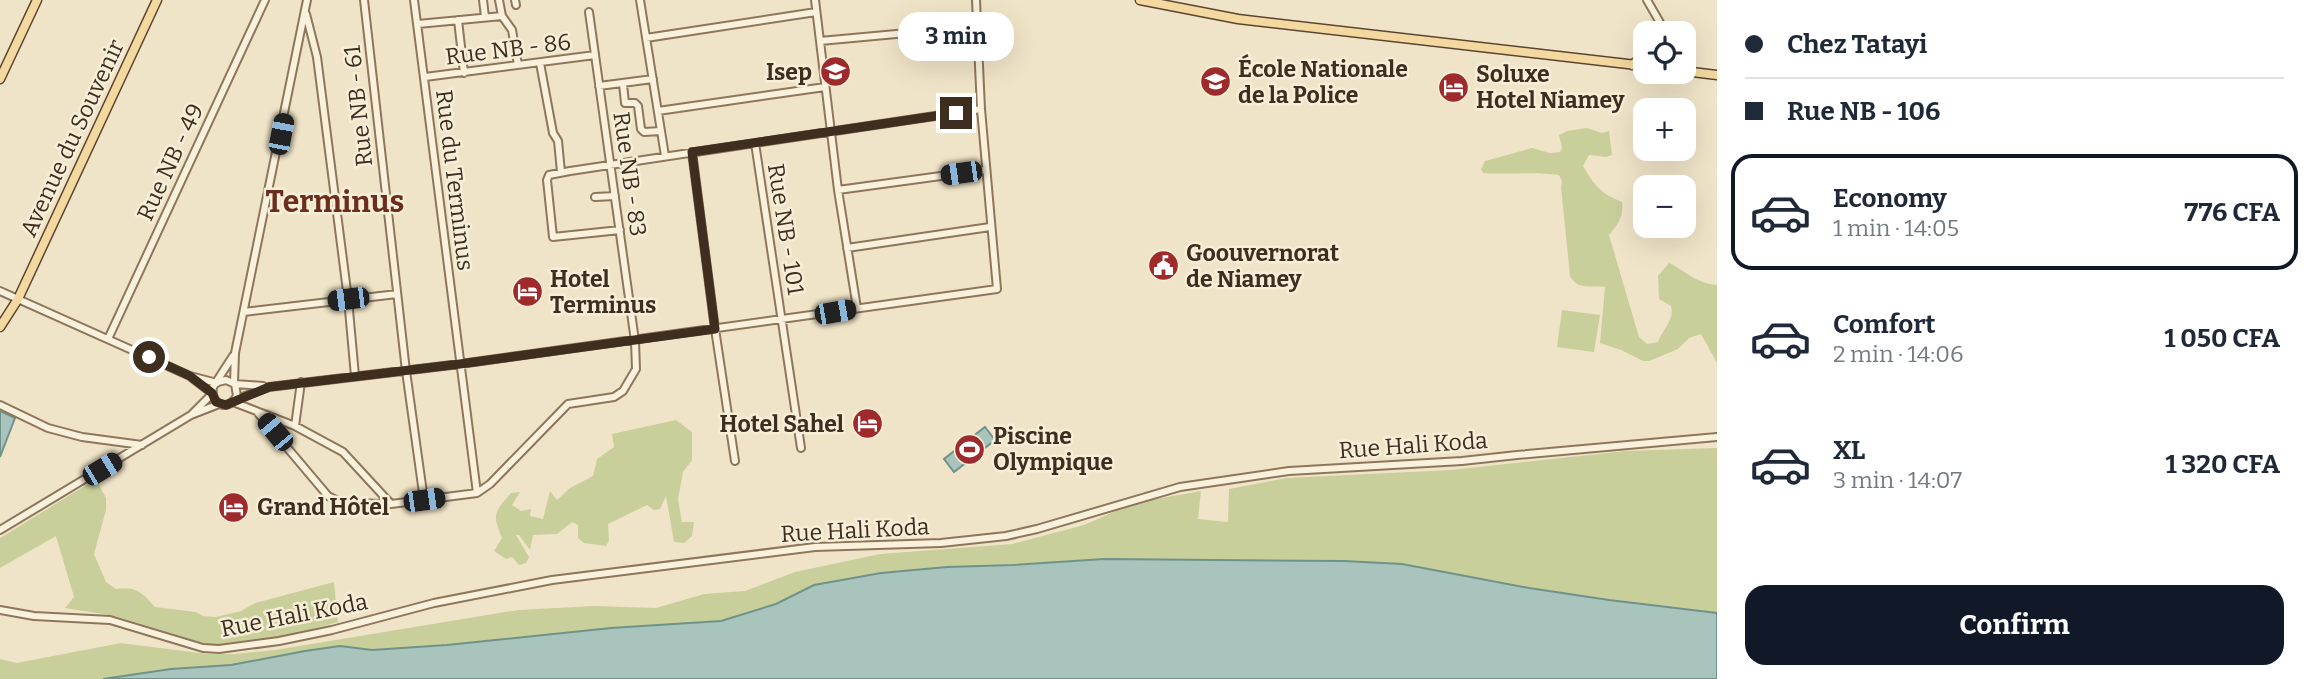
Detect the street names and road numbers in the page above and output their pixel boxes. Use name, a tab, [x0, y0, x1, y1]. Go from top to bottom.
street label: Rue NB - 86	[444, 27, 572, 71]
street label: Avenue du Souvenir	[14, 35, 130, 241]
street label: Rue NB - 61	[338, 43, 378, 168]
street label: Rue du Terminus	[430, 88, 480, 272]
street label: Rue NB - 49	[131, 99, 209, 225]
street label: Rue NB - 83	[607, 110, 653, 238]
street label: Rue NB - 101	[762, 161, 810, 297]
street label: Rue Hali Koda	[1338, 426, 1489, 464]
street label: Rue Hali Koda	[780, 512, 931, 548]
street label: Rue Hali Koda	[218, 587, 370, 643]

